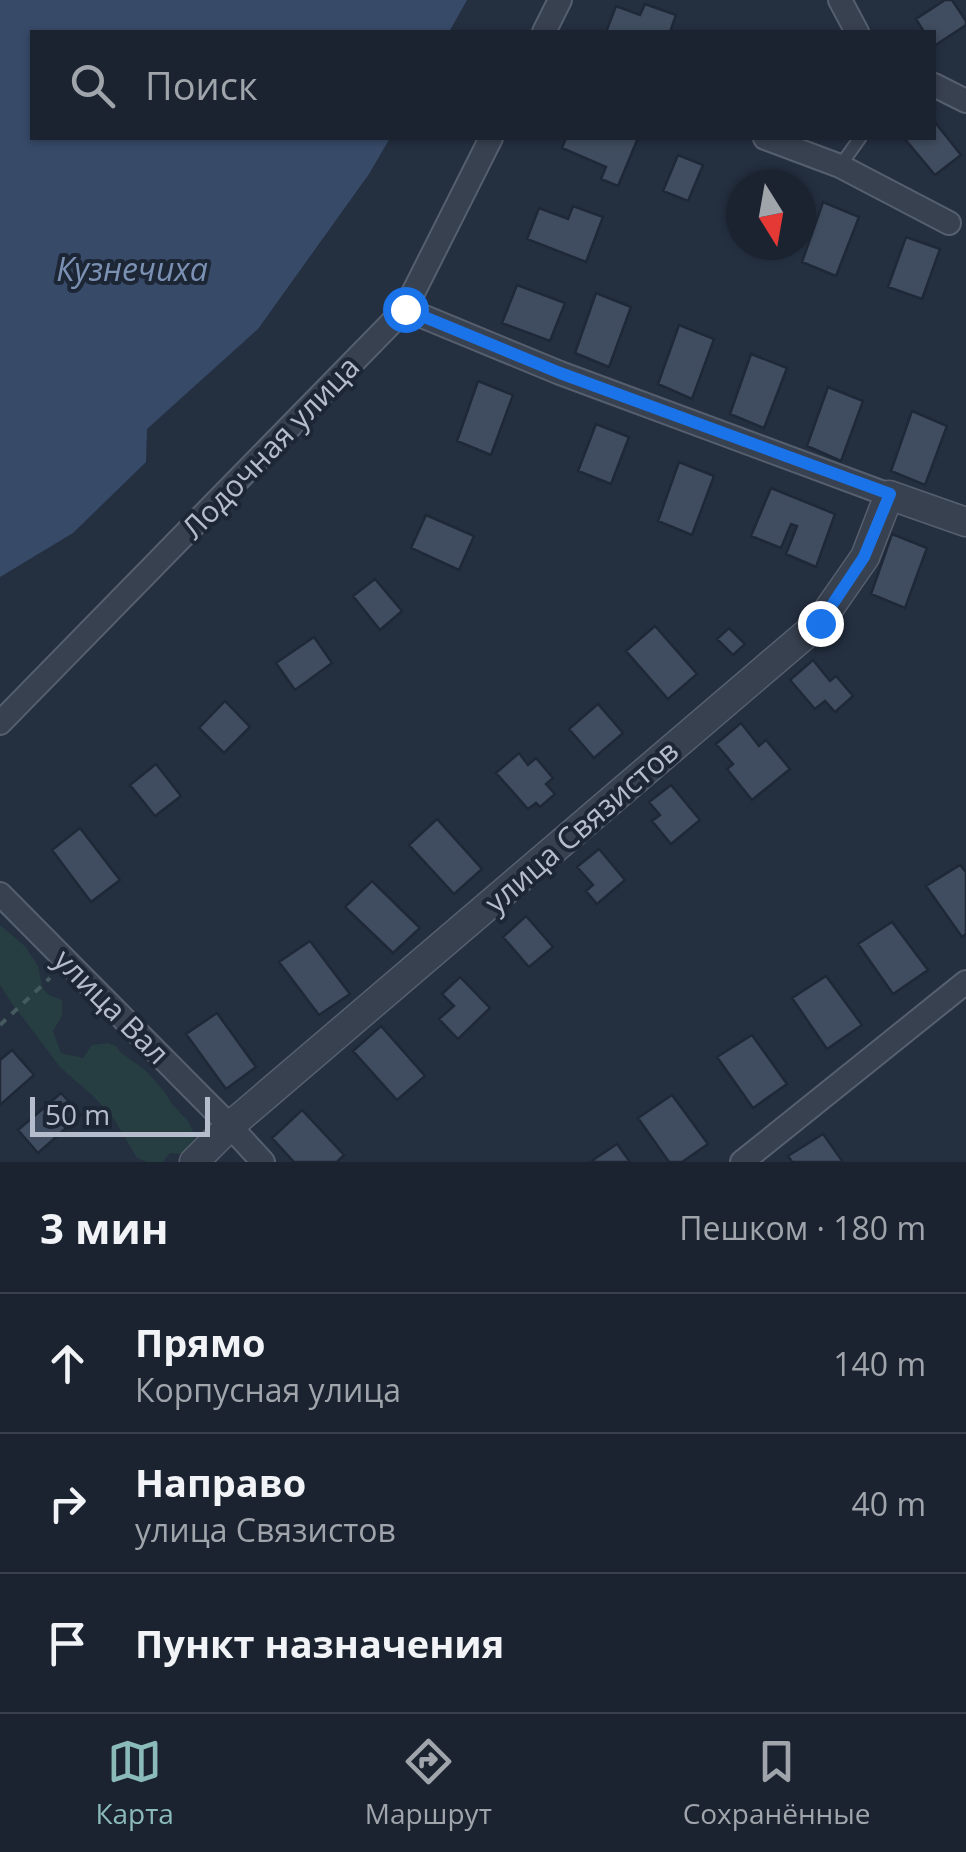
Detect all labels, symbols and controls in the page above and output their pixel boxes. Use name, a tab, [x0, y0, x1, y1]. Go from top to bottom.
search box	[30, 30, 936, 140]
icon: search	[65, 58, 120, 113]
text: Поиск	[145, 59, 258, 111]
north arrow	[726, 170, 816, 260]
water label: Кузнечиха	[56, 247, 208, 290]
route start	[383, 287, 429, 333]
street label: Лодочная улица	[172, 347, 368, 547]
route end	[798, 601, 844, 647]
street label: улица Связистов	[475, 730, 687, 922]
street label: улица Вал	[45, 939, 179, 1073]
scale bar	[30, 1092, 210, 1136]
text: 50 m	[45, 1095, 110, 1133]
text: 3 мин	[40, 1199, 168, 1256]
text: Пешком · 180 m	[679, 1206, 926, 1249]
text: Прямо	[135, 1316, 266, 1368]
icon: ahead	[40, 1336, 95, 1391]
text: 140 m	[833, 1342, 926, 1385]
text: Корпусная улица	[135, 1368, 401, 1411]
text: Направо	[135, 1456, 306, 1508]
icon: right	[40, 1476, 95, 1531]
text: 40 m	[851, 1482, 926, 1525]
text: улица Связистов	[135, 1508, 396, 1551]
icon: arrive	[40, 1616, 95, 1671]
text: Пункт назначения	[135, 1617, 504, 1669]
tab: Карта	[95, 1734, 174, 1832]
tab: Маршрут	[365, 1734, 492, 1832]
tab: Сохранённые	[683, 1734, 871, 1832]

